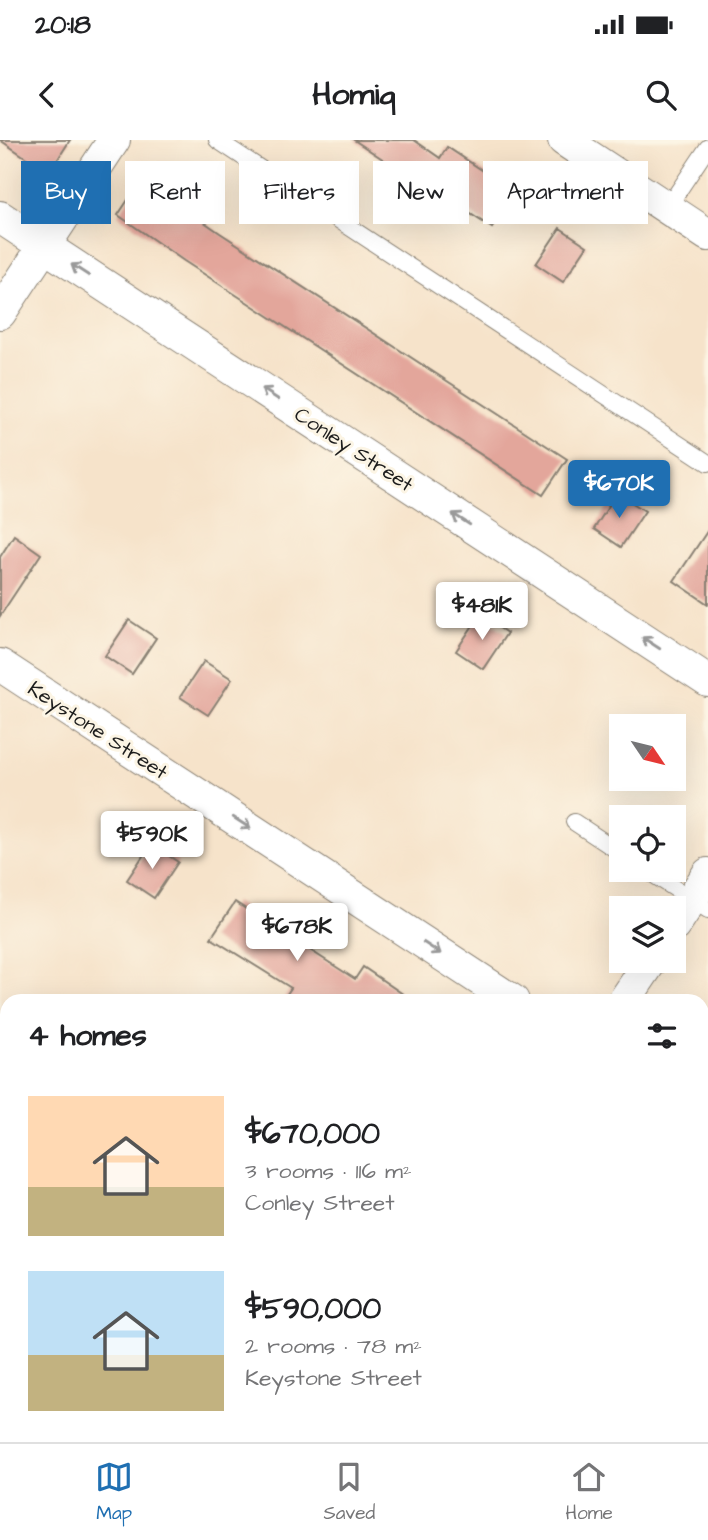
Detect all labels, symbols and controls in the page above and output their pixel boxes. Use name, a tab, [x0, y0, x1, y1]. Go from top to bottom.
text: 20:18	[35, 7, 91, 43]
text: Homiq	[312, 72, 396, 117]
icon: back	[28, 76, 66, 114]
icon: search	[642, 76, 680, 114]
chip: Buy	[21, 161, 111, 224]
chip: Rent	[125, 161, 225, 224]
chip: Filters	[239, 161, 359, 224]
chip: New	[373, 161, 469, 224]
chip: Apartment	[483, 161, 648, 224]
one-way arrow	[71, 262, 90, 277]
one-way arrow	[261, 387, 280, 402]
street label: Conley Street	[287, 400, 419, 501]
pin: $670K	[570, 460, 668, 520]
text: $670K	[584, 467, 654, 499]
one-way arrow	[451, 512, 471, 526]
pin: $481K	[433, 582, 531, 642]
text: $481K	[452, 589, 512, 621]
one-way arrow	[642, 636, 661, 651]
street label: Keystone Street	[21, 674, 174, 789]
north arrow	[609, 714, 686, 791]
map controls	[609, 714, 686, 973]
button: locate	[609, 805, 686, 882]
pin: $590K	[103, 812, 201, 871]
one-way arrow	[231, 817, 251, 831]
text: $590K	[117, 818, 187, 850]
button: layers	[609, 896, 686, 973]
pin: $678K	[248, 904, 346, 963]
text: $678K	[262, 910, 332, 942]
one-way arrow	[422, 941, 441, 955]
text: 4 homes	[28, 1015, 147, 1057]
icon: filters	[643, 1017, 681, 1055]
text: $670,000	[245, 1113, 380, 1155]
icon: home	[84, 1124, 168, 1208]
text: 3 rooms · 116 m²	[245, 1155, 412, 1187]
text: Conley Street	[245, 1187, 395, 1219]
text: $590,000	[245, 1288, 381, 1330]
icon: home	[84, 1299, 168, 1383]
text: 2 rooms · 78 m²	[245, 1330, 422, 1362]
text: Keystone Street	[245, 1362, 422, 1394]
tab: Map	[95, 1458, 133, 1527]
tab: Saved	[323, 1458, 375, 1527]
tab: Home	[566, 1458, 613, 1527]

